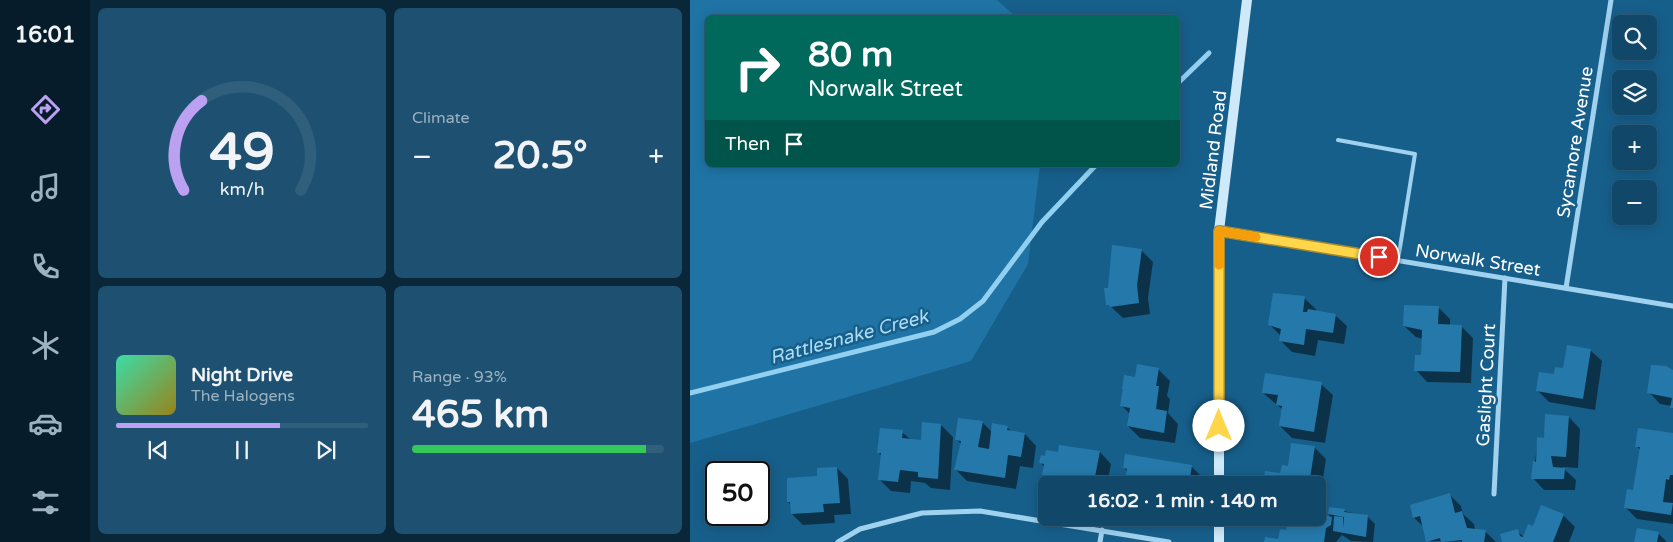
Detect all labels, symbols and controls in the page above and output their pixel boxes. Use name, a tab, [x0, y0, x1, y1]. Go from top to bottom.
map controls	[1612, 15, 1657, 225]
button: search	[1612, 15, 1657, 60]
text: 16:01	[15, 22, 75, 48]
text: 80 m	[808, 34, 893, 76]
icon: right	[725, 35, 790, 100]
street label: Sycamore Avenue	[1552, 65, 1598, 219]
button: layers	[1612, 70, 1657, 115]
text: Norwalk Street	[808, 76, 963, 102]
street label: Midland Road	[1195, 89, 1231, 211]
icon: directions	[28, 92, 63, 127]
text: Climate	[412, 108, 470, 128]
text: 49	[209, 121, 275, 184]
button: +	[1612, 125, 1657, 170]
icon: arrive	[780, 130, 808, 158]
text: 20.5°	[493, 133, 588, 179]
text: Then	[725, 133, 770, 155]
text: −	[412, 140, 432, 174]
text: +	[648, 140, 664, 174]
icon: music	[28, 170, 63, 205]
text: km/h	[220, 179, 264, 200]
button: −	[1612, 180, 1657, 225]
pin	[1358, 236, 1400, 278]
street label: Norwalk Street	[1414, 239, 1542, 281]
icon: arrive	[1365, 243, 1393, 271]
icon: phone	[28, 249, 63, 284]
water label: Rattlesnake Creek	[767, 305, 932, 369]
street label: Gaslight Court	[1472, 323, 1500, 447]
icon: climate	[28, 328, 63, 363]
text: Night Drive	[191, 364, 293, 386]
text: Range · 93%	[412, 367, 507, 387]
text: The Halogens	[191, 386, 295, 406]
text: 465 km	[412, 392, 549, 438]
position arrow	[1192, 399, 1244, 451]
icon: car	[28, 406, 63, 441]
icon: previous	[144, 436, 172, 464]
icon: pause	[228, 436, 256, 464]
icon: next	[312, 436, 340, 464]
speed limit sign: 50	[705, 461, 770, 526]
icon: filters	[28, 485, 63, 520]
text: 16:02 · 1 min · 140 m	[1086, 490, 1278, 512]

